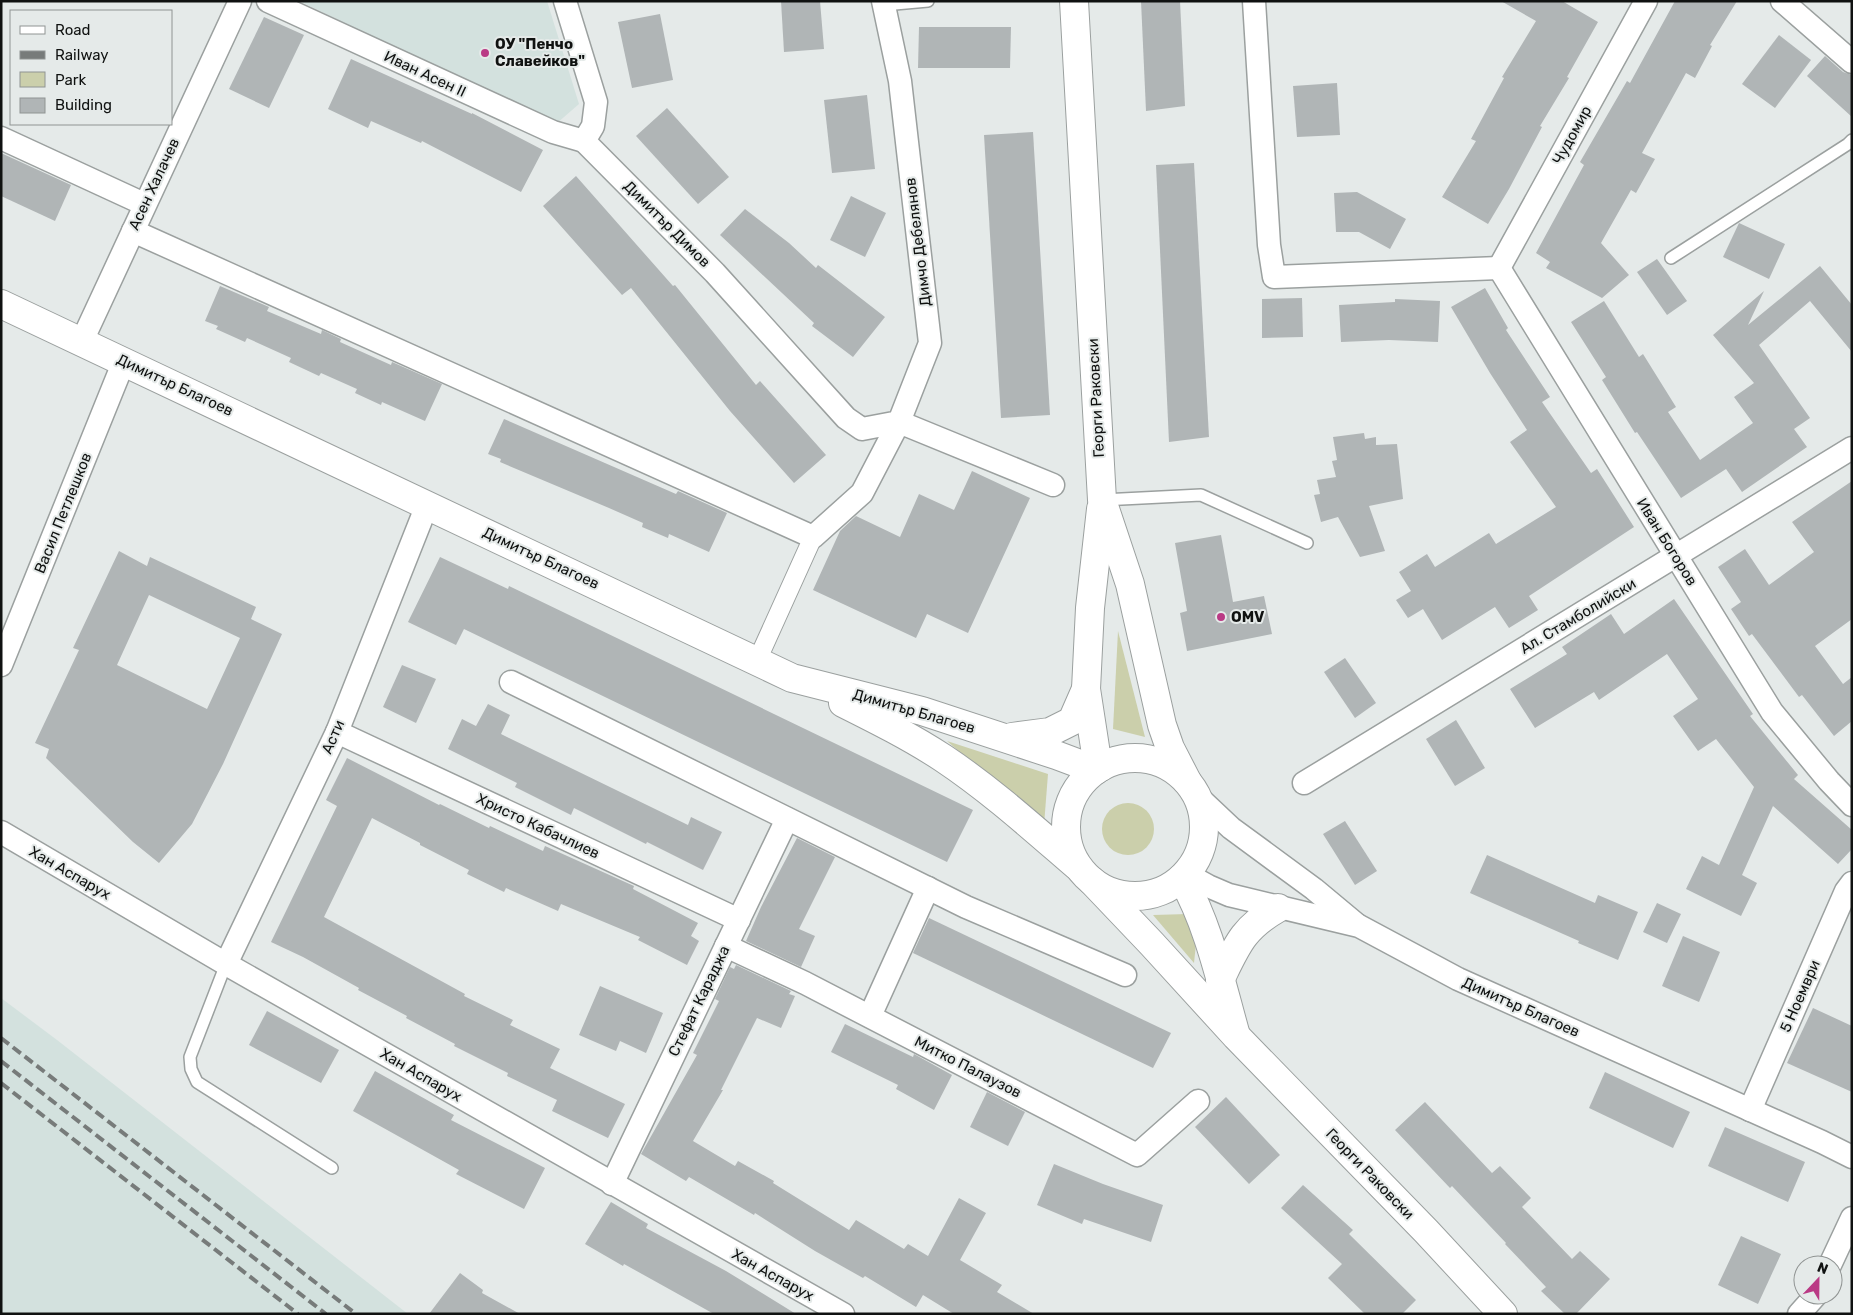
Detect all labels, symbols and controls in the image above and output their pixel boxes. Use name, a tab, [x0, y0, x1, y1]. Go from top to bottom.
legend	[10, 10, 172, 125]
text: Road	[55, 21, 91, 39]
place label: ОУ "Пенчо Славейков"	[495, 35, 585, 70]
text: Railway	[55, 46, 109, 64]
street label: Иван Асен II	[381, 47, 469, 101]
marker: ОУ "Пенчо Славейков"	[479, 47, 491, 59]
text: Park	[55, 71, 86, 89]
text: Building	[55, 96, 112, 114]
street label: Чудомир	[1549, 103, 1595, 167]
street label: Асен Халачев	[125, 135, 183, 233]
street label: Димитър Димов	[620, 177, 714, 271]
street label: Димчо Дебелянов	[901, 177, 935, 307]
street label: Георги Раковски	[1084, 338, 1108, 458]
street label: Димитър Благоев	[114, 350, 236, 420]
street label: Васил Петлешков	[31, 450, 95, 576]
street label: Иван Богоров	[1633, 495, 1701, 589]
street label: Димитър Благоев	[480, 523, 602, 593]
street label: Ал. Стамболийски	[1517, 574, 1639, 658]
place label: OMV	[1231, 608, 1265, 626]
marker: OMV	[1215, 611, 1227, 623]
street label: Димитър Благоев	[851, 685, 977, 737]
street label: Асти	[318, 717, 348, 757]
street label: Христо Кабачлиев	[474, 790, 602, 862]
street label: Хан Аспарух	[26, 842, 114, 904]
street label: Стефат Караджа	[664, 943, 734, 1059]
street label: 5 Ноември	[1776, 957, 1824, 1035]
street label: Димитър Благоев	[1460, 973, 1582, 1041]
street label: Митко Палаузов	[912, 1032, 1024, 1102]
street label: Хан Аспарух	[377, 1044, 465, 1106]
street label: Георги Раковски	[1322, 1125, 1418, 1223]
street label: Хан Аспарух	[729, 1245, 817, 1305]
north arrow	[1793, 1255, 1843, 1305]
text: N	[1815, 1259, 1831, 1278]

